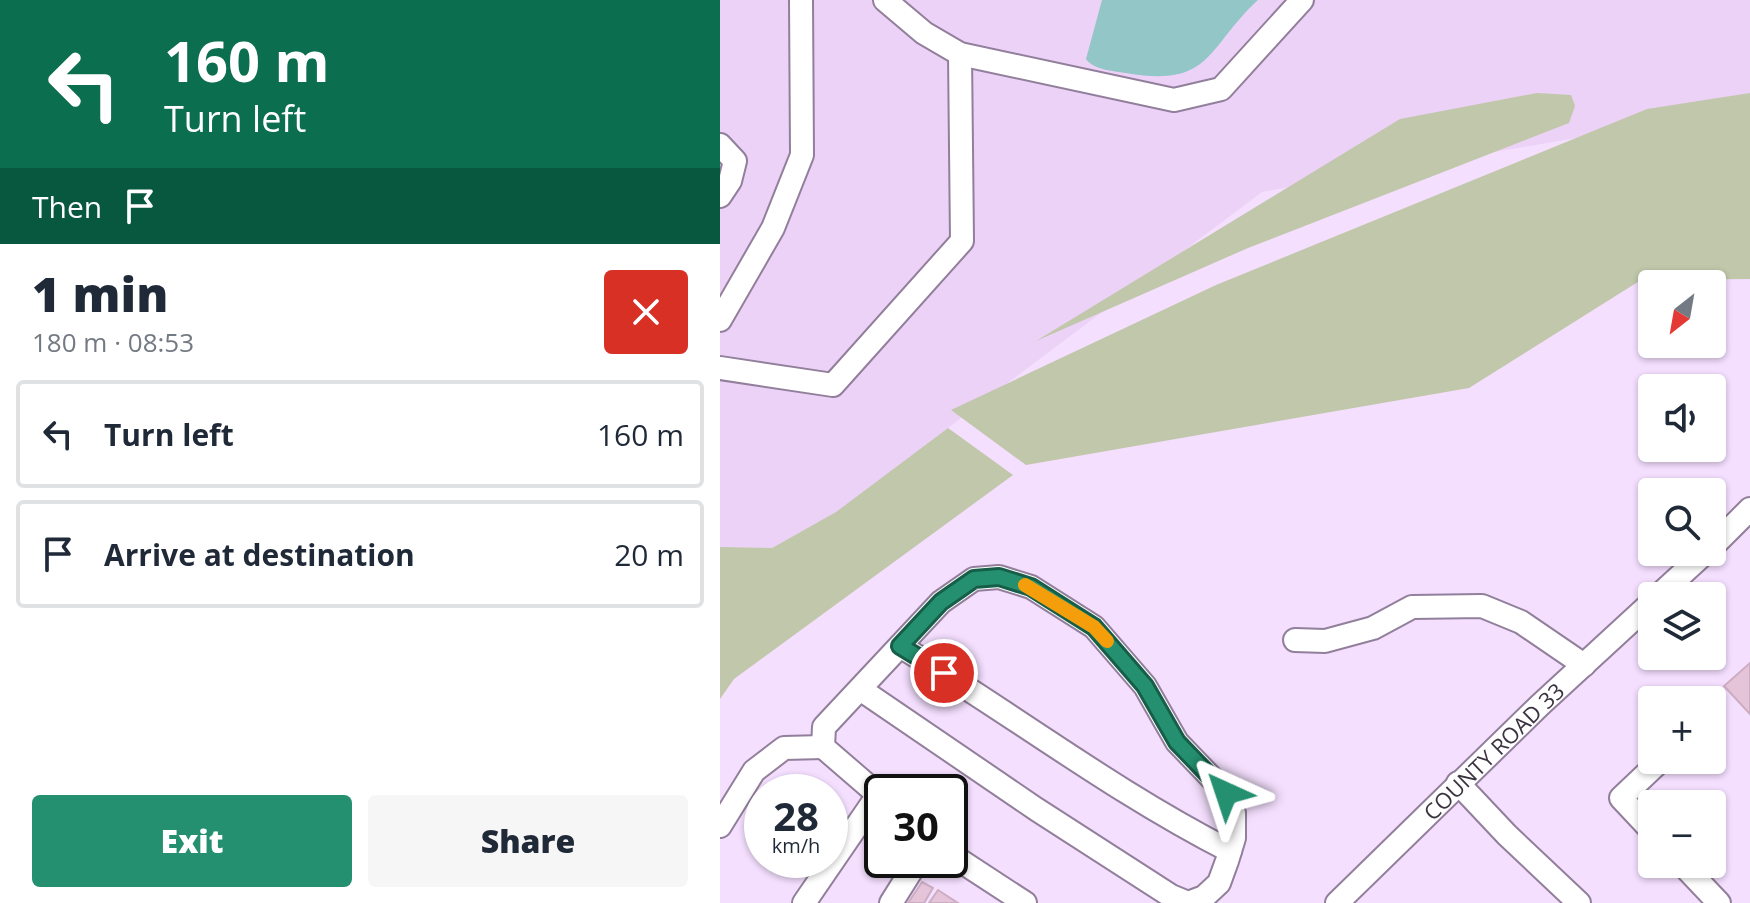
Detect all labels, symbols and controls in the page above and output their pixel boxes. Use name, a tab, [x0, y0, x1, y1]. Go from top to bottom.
text: 160 m	[164, 22, 330, 98]
icon: left	[32, 32, 136, 136]
text: Turn left	[164, 94, 306, 143]
icon: arrive	[118, 184, 162, 228]
text: Then	[32, 186, 102, 227]
text: 1 min	[32, 261, 168, 326]
button: close	[604, 270, 688, 354]
north arrow	[1638, 270, 1726, 358]
map controls	[1638, 270, 1726, 878]
text: 180 m · 08:53	[32, 324, 194, 360]
button: sound	[1638, 374, 1726, 462]
icon: left	[36, 412, 80, 456]
text: Turn left	[104, 414, 234, 455]
text: 160 m	[597, 414, 684, 455]
button: search	[1638, 478, 1726, 566]
icon: arrive	[36, 532, 80, 576]
text: Arrive at destination	[104, 534, 415, 575]
text: 20 m	[614, 534, 684, 575]
button: layers	[1638, 582, 1726, 670]
pin	[910, 639, 978, 707]
icon: arrive	[922, 651, 966, 695]
street label: COUNTY ROAD 33	[1416, 676, 1570, 826]
button: +	[1638, 686, 1726, 774]
position arrow	[1184, 751, 1268, 835]
speed limit sign: 30	[864, 774, 968, 878]
text: 28	[773, 788, 819, 843]
button: −	[1638, 790, 1726, 878]
button: Exit	[32, 795, 352, 887]
button: Share	[368, 795, 688, 887]
text: km/h	[772, 832, 820, 859]

